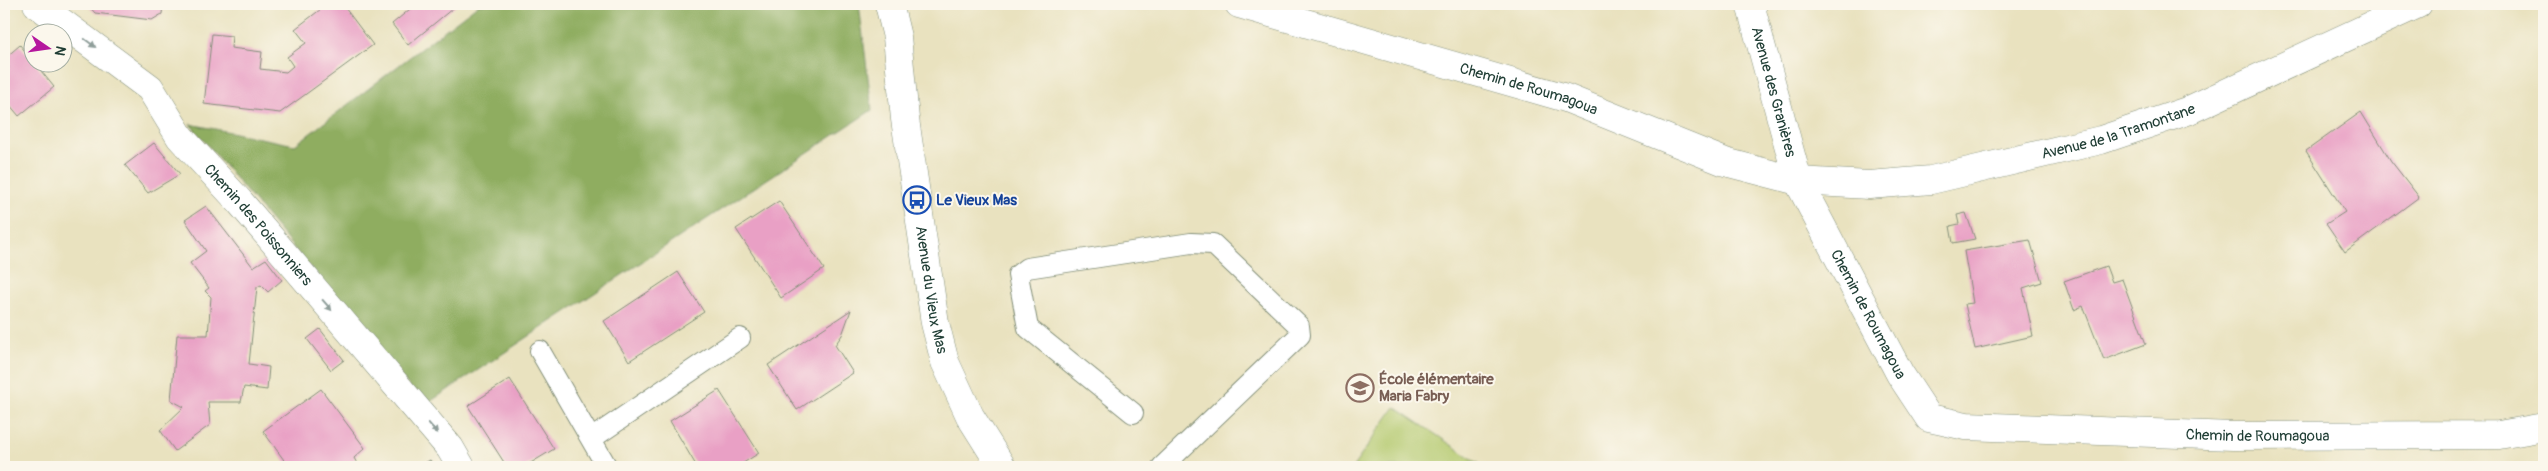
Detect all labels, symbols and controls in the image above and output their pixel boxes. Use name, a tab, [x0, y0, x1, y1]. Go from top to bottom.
north arrow	[22, 22, 72, 72]
street label: Avenue des Granières	[1747, 25, 1800, 160]
one-way arrow	[83, 38, 97, 48]
text: N	[51, 44, 70, 57]
street label: Chemin de Roumagoua	[1457, 59, 1601, 120]
street label: Avenue de la Tramontane	[2040, 99, 2199, 164]
street label: Chemin des Poissonniers	[200, 160, 317, 290]
bus stop icon: Le Vieux Mas	[902, 185, 932, 215]
place label: Le Vieux Mas	[936, 191, 1017, 210]
street label: Avenue du Vieux Mas	[911, 224, 952, 356]
street label: Chemin de Roumagoua	[1826, 246, 1910, 383]
one-way arrow	[321, 298, 333, 310]
place label: École élémentaire Maria Fabry	[1379, 370, 1494, 406]
school or university icon: École élémentaire Maria Fabry	[1345, 373, 1375, 403]
one-way arrow	[427, 422, 438, 435]
street label: Chemin de Roumagoua	[2185, 425, 2329, 446]

